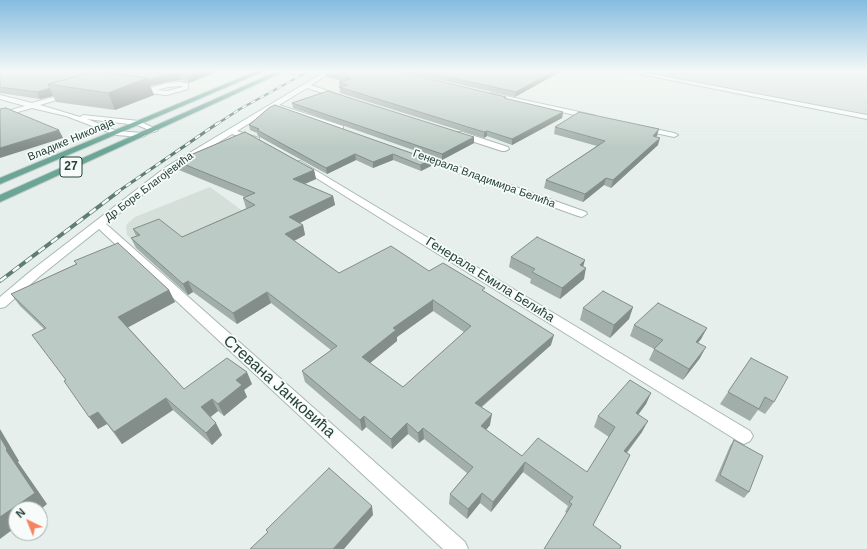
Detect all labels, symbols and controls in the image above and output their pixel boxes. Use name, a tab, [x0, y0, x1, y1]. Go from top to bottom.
street label: Владике Николаја	[26, 116, 116, 164]
street label: Генерала Владимира Белића	[411, 147, 557, 211]
street label: Др Боре Благојевића	[102, 149, 196, 225]
road number: 27	[60, 157, 82, 177]
street label: Генерала Емила Белића	[423, 234, 557, 326]
street label: Стевана Јанковића	[219, 332, 339, 442]
north arrow	[8, 501, 48, 541]
text: N	[13, 506, 27, 520]

